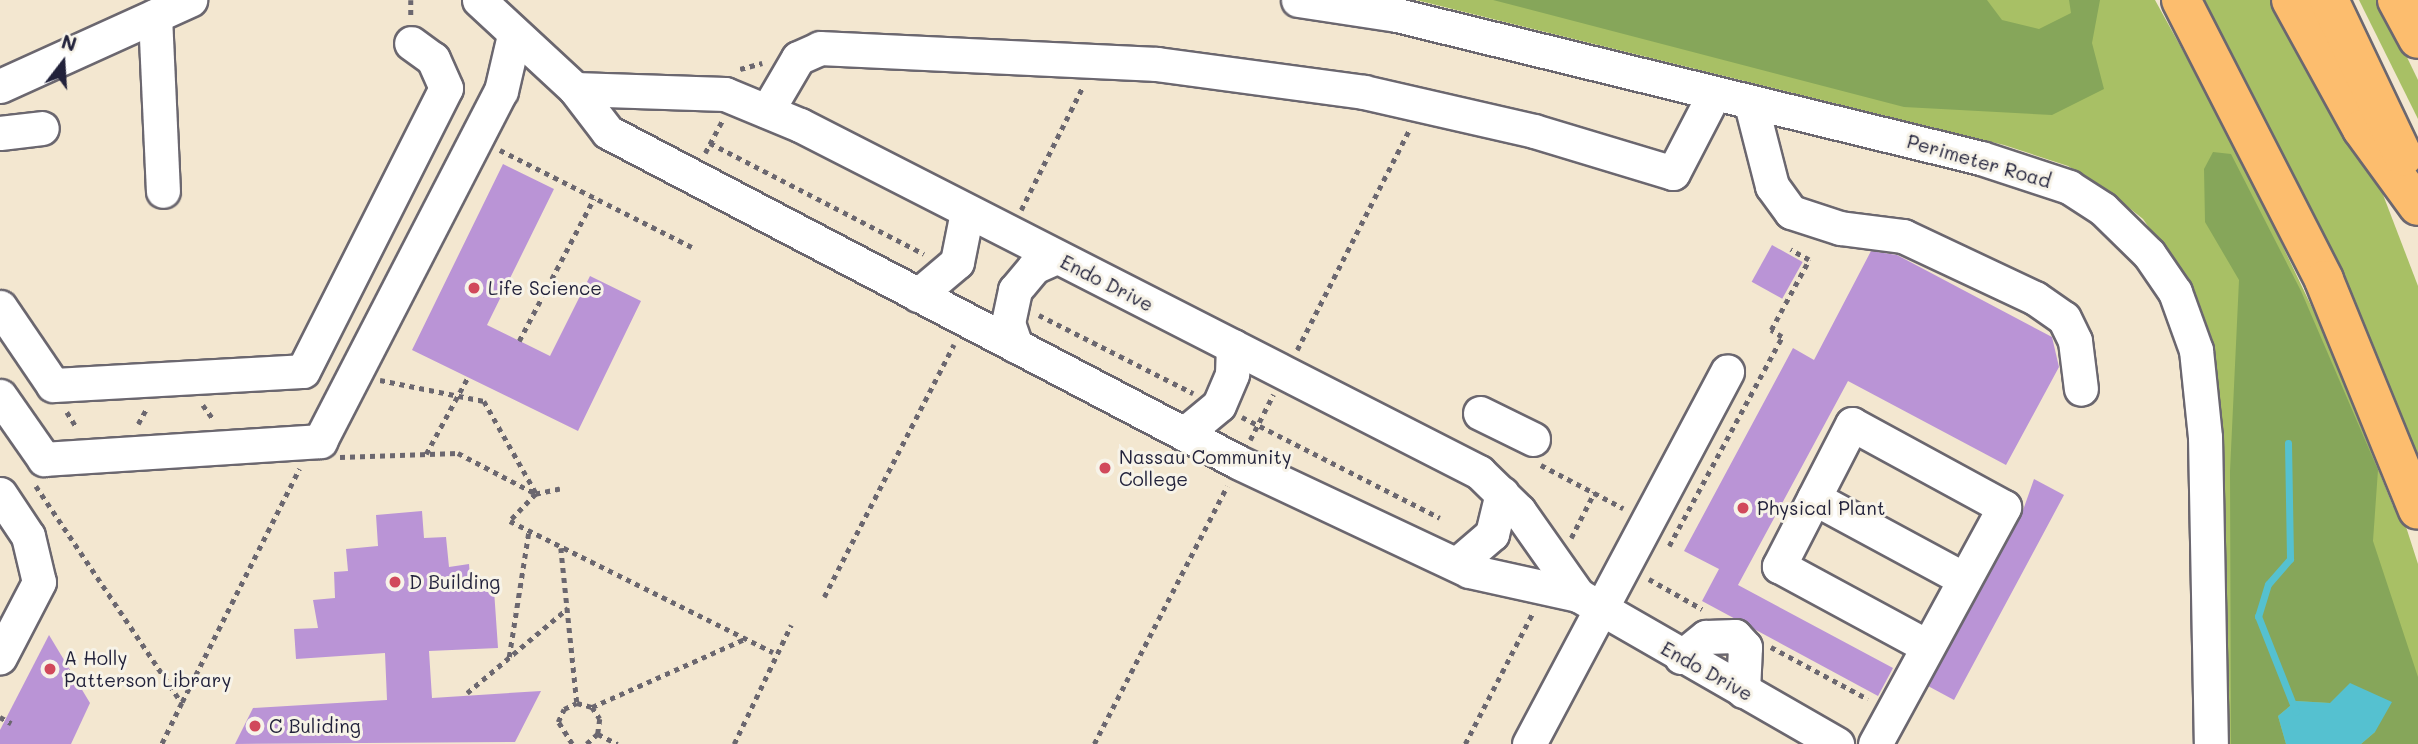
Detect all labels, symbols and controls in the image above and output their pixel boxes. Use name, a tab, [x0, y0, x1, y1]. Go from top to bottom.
north arrow	[28, 28, 98, 98]
text: N	[59, 28, 80, 56]
street label: Perimeter Road	[1904, 130, 2054, 192]
street label: Endo Drive	[1057, 250, 1157, 316]
place label: Life Science	[488, 277, 602, 299]
marker: Life Science	[466, 280, 482, 296]
place label: Nassau Community College	[1119, 446, 1292, 490]
marker: Nassau Community College	[1097, 460, 1113, 476]
place label: Physical Plant	[1757, 497, 1885, 519]
marker: Physical Plant	[1735, 500, 1751, 516]
place label: D Building	[409, 571, 500, 593]
marker: D Building	[387, 574, 403, 590]
street label: Endo Drive	[1657, 637, 1757, 705]
place label: A Holly Patterson Library	[64, 647, 231, 691]
marker: A Holly Patterson Library	[42, 661, 58, 677]
place label: C Buliding	[269, 715, 361, 737]
marker: C Buliding	[247, 718, 263, 734]

